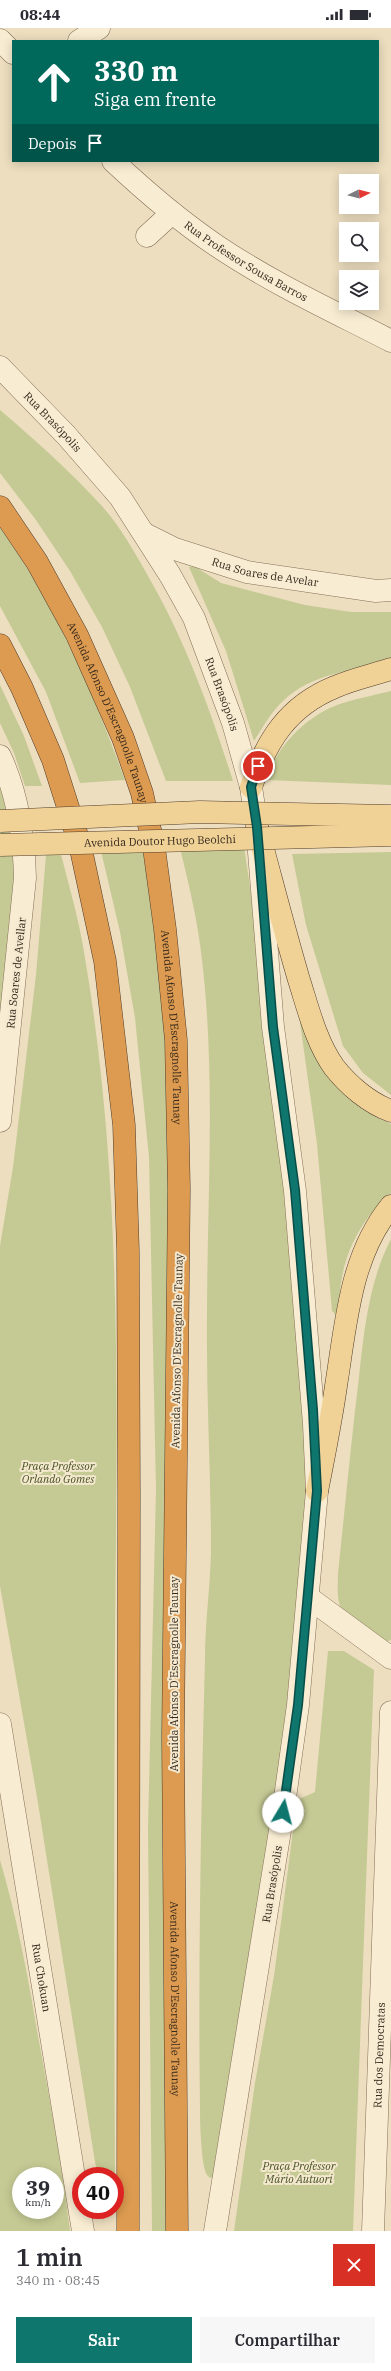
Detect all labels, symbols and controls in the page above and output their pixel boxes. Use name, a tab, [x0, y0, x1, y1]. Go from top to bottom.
text: 08:44	[20, 5, 61, 24]
text: 330 m	[94, 52, 178, 89]
icon: ahead	[28, 56, 80, 108]
text: Siga em frente	[94, 88, 216, 111]
icon: arrive	[84, 132, 106, 154]
text: Depois	[28, 134, 76, 153]
north arrow	[339, 174, 379, 214]
map controls	[339, 174, 379, 310]
street label: Rua Professor Sousa Barros	[181, 218, 310, 304]
button: search	[339, 222, 379, 262]
button: layers	[339, 270, 379, 310]
street label: Rua Brasópolis	[21, 389, 85, 455]
street label: Rua Soares de Avelar	[210, 554, 320, 589]
street label: Avenida Afonso D'Escragnolle Taunay	[64, 619, 151, 805]
street label: Rua Brasópolis	[202, 655, 242, 733]
pin	[241, 749, 275, 783]
icon: arrive	[247, 755, 269, 777]
street label: Avenida Doutor Hugo Beolchi	[84, 832, 237, 850]
street label: Rua Soares de Avellar	[3, 917, 29, 1029]
street label: Avenida Afonso D'Escragnolle Taunay	[158, 929, 185, 1125]
street label: Avenida Afonso D'Escragnolle Taunay	[168, 1253, 186, 1449]
park label: Praça Professor Orlando Gomes	[20, 1459, 96, 1486]
street label: Avenida Afonso D'Escragnolle Taunay	[167, 1576, 181, 1772]
position arrow	[262, 1791, 304, 1833]
street label: Rua Brasópolis	[259, 1845, 285, 1923]
street label: Avenida Afonso D'Escragnolle Taunay	[167, 1901, 183, 2097]
street label: Rua Chokuan	[29, 1942, 54, 2013]
street label: Rua dos Democratas	[370, 2002, 388, 2108]
park label: Praça Professor Mário Autuori	[261, 2159, 337, 2186]
speed limit sign: 40	[72, 2167, 124, 2219]
text: 39	[26, 2174, 50, 2201]
text: km/h	[25, 2196, 51, 2209]
text: 1 min	[16, 2241, 83, 2273]
button: close	[333, 2244, 375, 2286]
text: 340 m · 08:45	[16, 2272, 100, 2289]
button: Sair	[16, 2317, 192, 2363]
button: Compartilhar	[200, 2317, 375, 2363]

